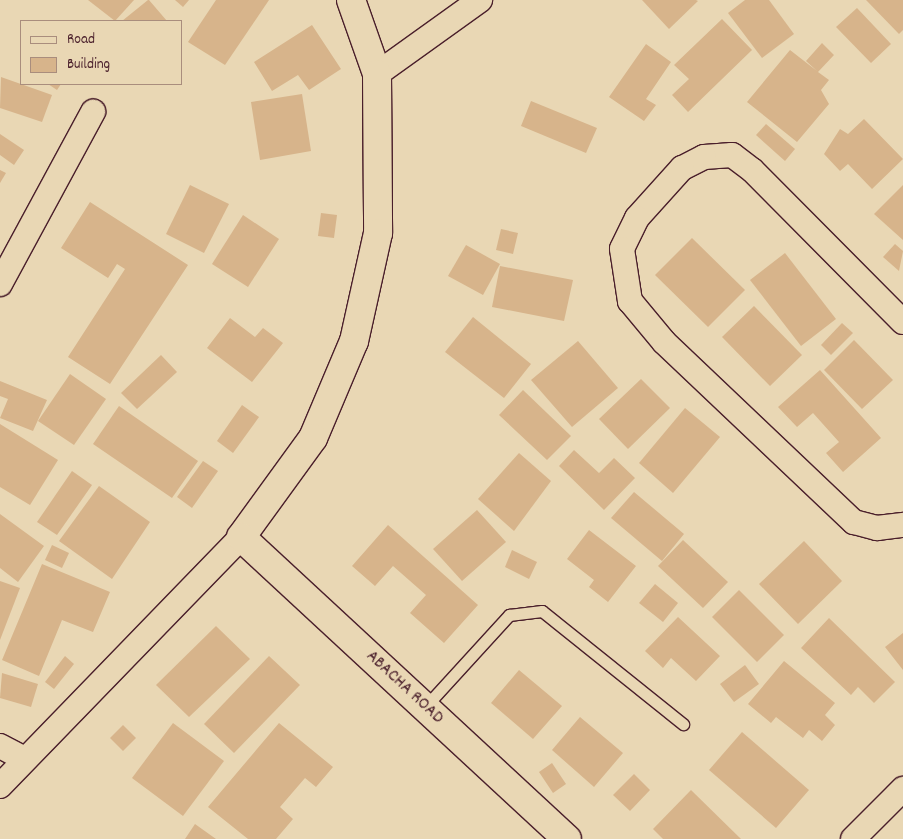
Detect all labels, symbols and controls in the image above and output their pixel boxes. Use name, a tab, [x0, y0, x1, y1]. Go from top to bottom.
legend	[20, 20, 182, 85]
text: Road	[67, 29, 95, 51]
text: Building	[67, 54, 110, 76]
street label: ABACHA ROAD	[361, 647, 447, 729]

